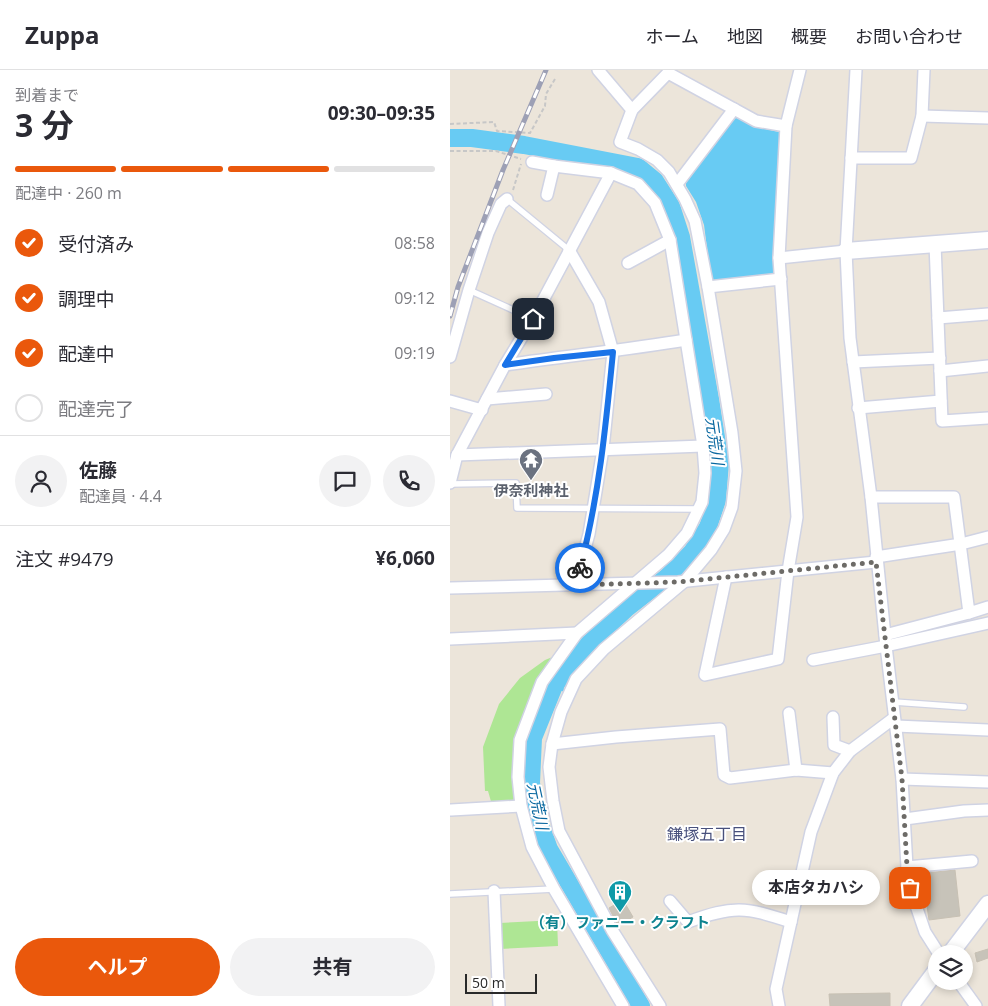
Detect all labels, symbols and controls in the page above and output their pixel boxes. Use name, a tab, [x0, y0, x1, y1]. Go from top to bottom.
text: Zuppa	[25, 18, 100, 51]
text: ホーム	[646, 24, 699, 48]
text: 地図	[727, 24, 763, 48]
text: 概要	[791, 24, 827, 48]
text: お問い合わせ	[855, 24, 963, 48]
text: 到着まで	[15, 84, 79, 106]
text: 09:30–09:35	[328, 100, 435, 126]
text: 3 分	[15, 103, 74, 146]
text: 配達中 · 260 m	[15, 182, 122, 204]
icon: check	[15, 229, 43, 257]
text: 受付済み	[58, 231, 134, 257]
text: 08:58	[394, 232, 435, 254]
icon: check	[15, 284, 43, 312]
text: 調理中	[58, 286, 115, 312]
text: 09:12	[394, 287, 435, 309]
pin	[512, 298, 554, 340]
icon: home	[519, 305, 547, 333]
icon: check	[15, 339, 43, 367]
text: 配達中	[58, 341, 115, 367]
text: 09:19	[394, 342, 435, 364]
text: 配達完了	[58, 396, 134, 422]
water label: 元荒川	[701, 416, 730, 468]
temple icon: 伊奈利神社	[518, 447, 544, 481]
button: person	[15, 455, 67, 507]
button: chat	[319, 455, 371, 507]
button: phone	[383, 455, 435, 507]
text: 佐藤	[79, 457, 117, 483]
place label: 伊奈利神社	[493, 480, 569, 500]
text: 配達員 · 4.4	[79, 485, 162, 507]
courier	[555, 543, 605, 593]
text: ¥6,060	[375, 545, 435, 571]
text: 注文 #9479	[15, 546, 114, 572]
icon: bike	[566, 554, 594, 582]
water label: 元荒川	[522, 780, 554, 834]
district label: 鎌塚五丁目	[667, 823, 747, 845]
pin	[889, 867, 931, 909]
callout: 本店タカハシ	[752, 870, 880, 906]
icon: bag	[896, 874, 924, 902]
text: 本店タカハシ	[768, 876, 864, 898]
building icon: （有）ファニー・クラフト	[607, 879, 633, 913]
place label: （有）ファニー・クラフト	[530, 912, 710, 932]
button: ヘルプ	[15, 938, 220, 996]
button: 共有	[230, 938, 435, 996]
map controls	[928, 945, 973, 990]
button: layers	[928, 945, 973, 990]
scale bar	[465, 971, 538, 994]
text: 50 m	[472, 973, 505, 992]

